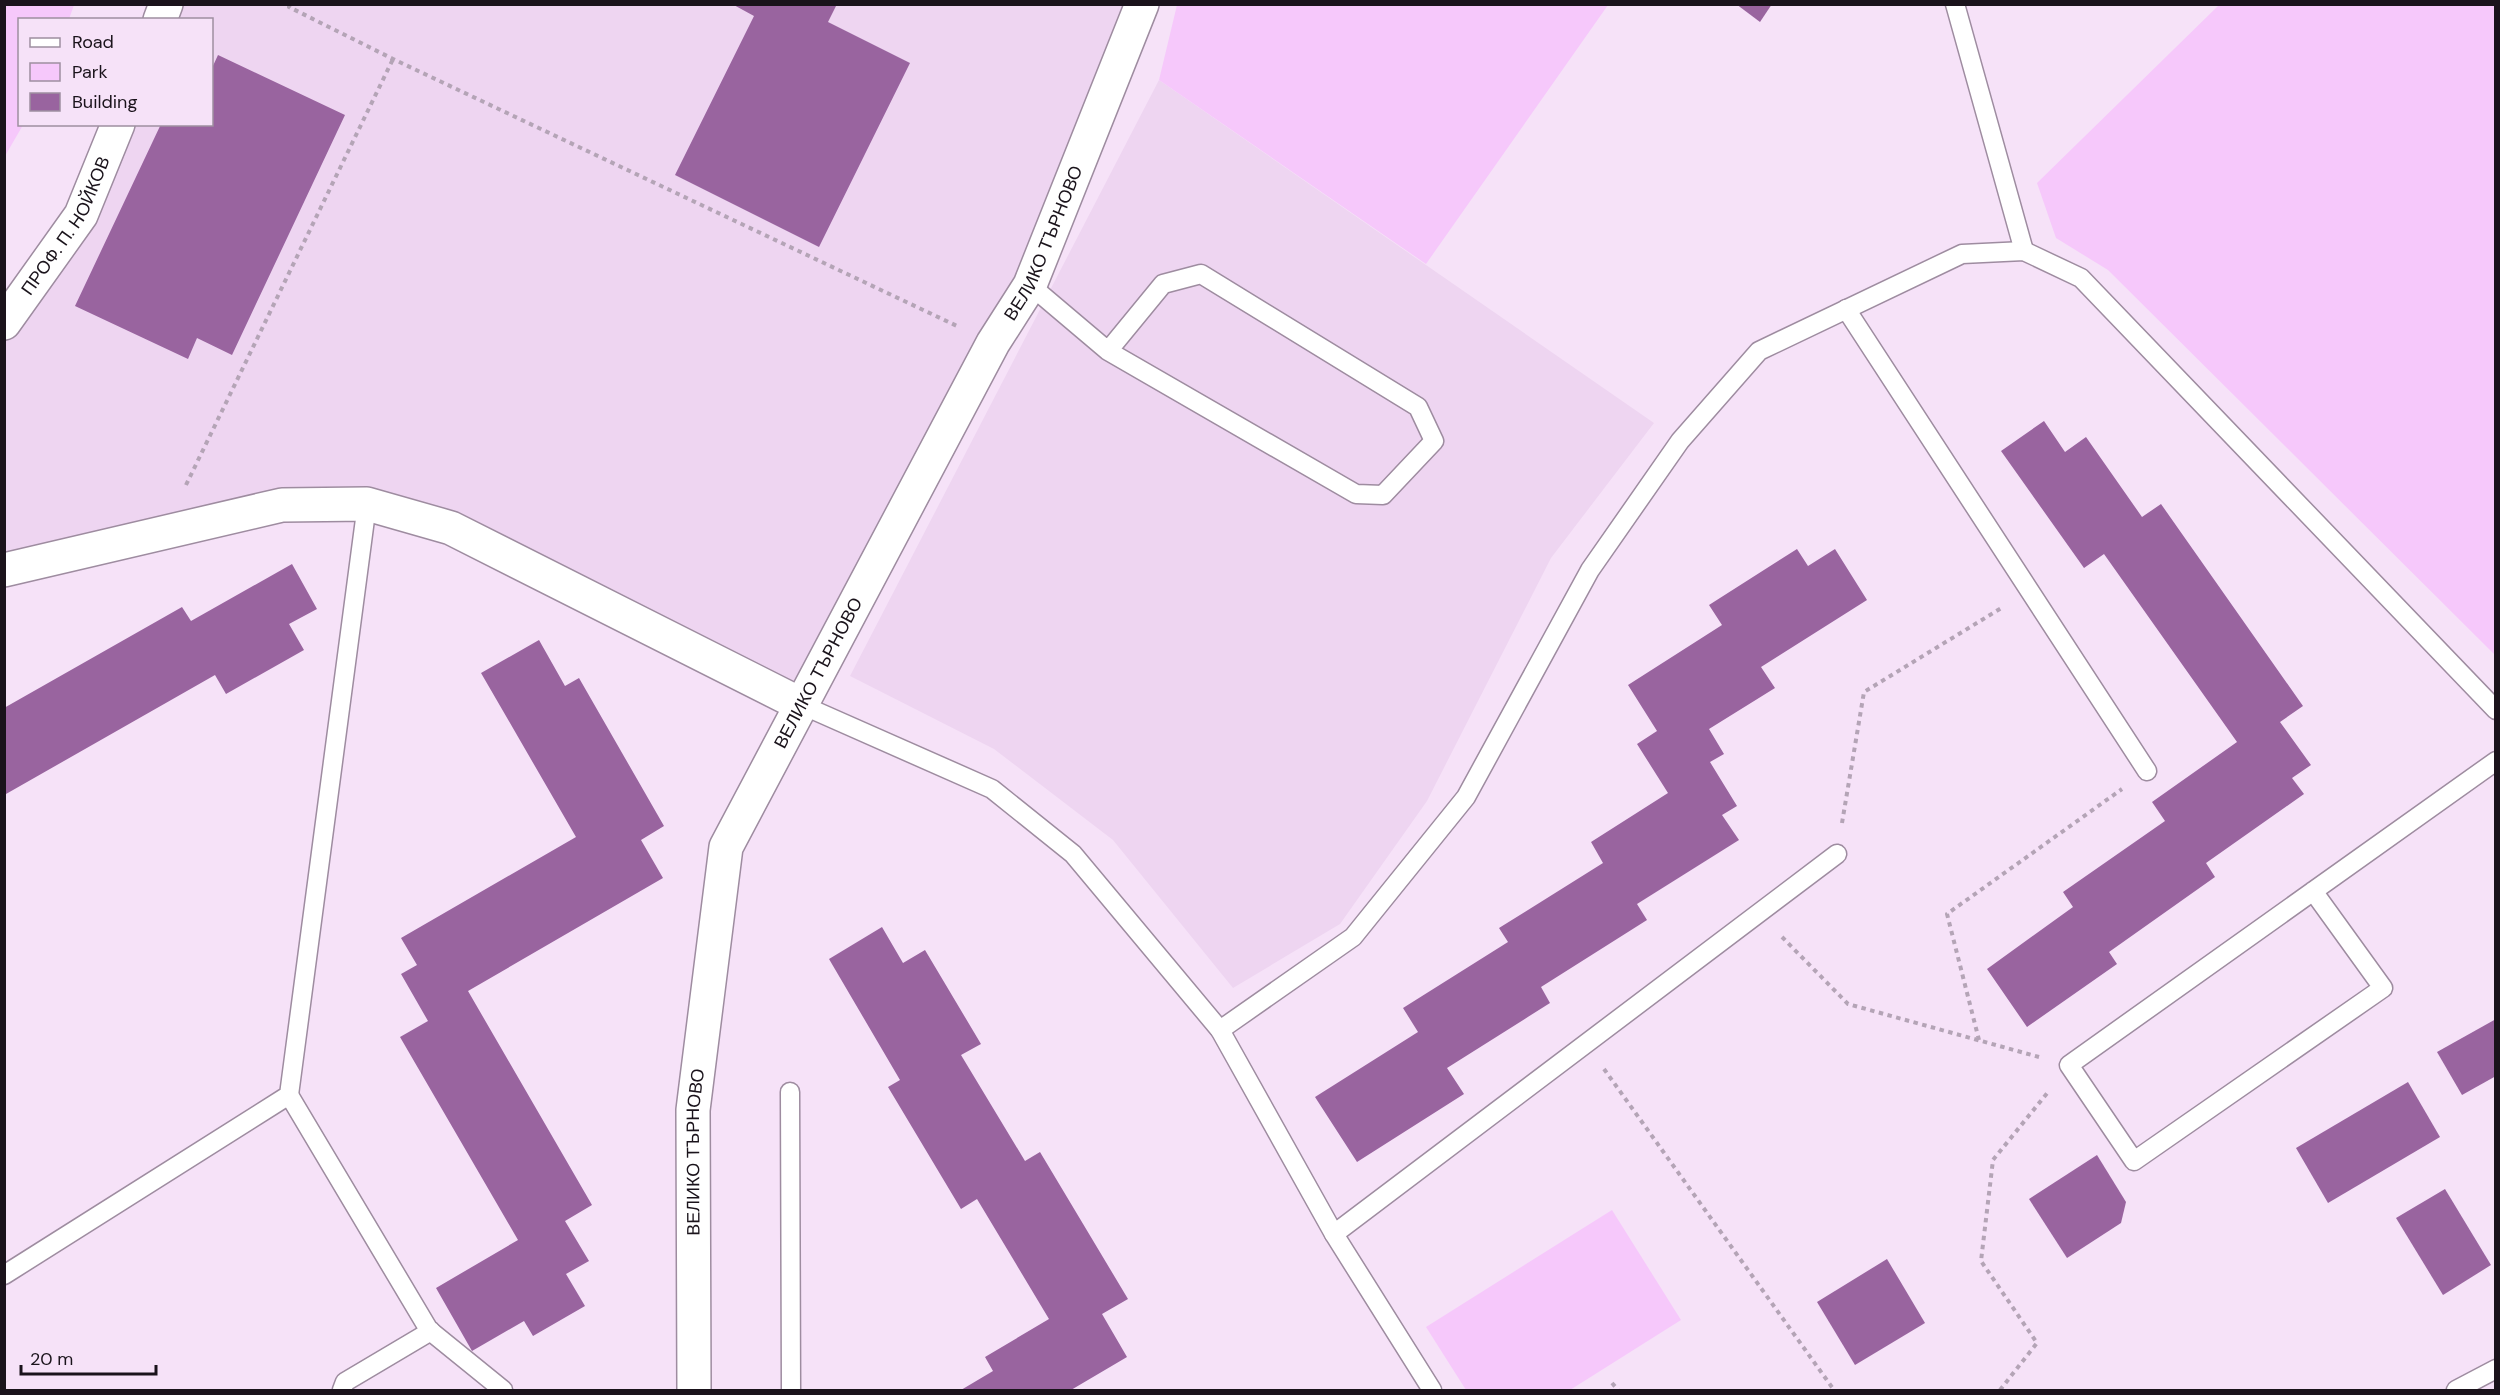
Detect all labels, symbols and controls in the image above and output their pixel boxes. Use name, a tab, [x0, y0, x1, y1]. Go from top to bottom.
legend	[18, 18, 213, 126]
text: Road	[72, 30, 114, 54]
text: Park	[72, 60, 108, 84]
text: Building	[72, 90, 137, 114]
street label: ПРОФ. П. НОЙКОВ	[16, 153, 116, 300]
street label: ВЕЛИКО ТЪРНОВО	[998, 162, 1088, 325]
street label: ВЕЛИКО ТЪРНОВО	[768, 593, 868, 753]
street label: ВЕЛИКО ТЪРНОВО	[681, 1067, 710, 1236]
scale bar	[21, 1338, 156, 1376]
text: 20 m	[30, 1347, 73, 1371]

